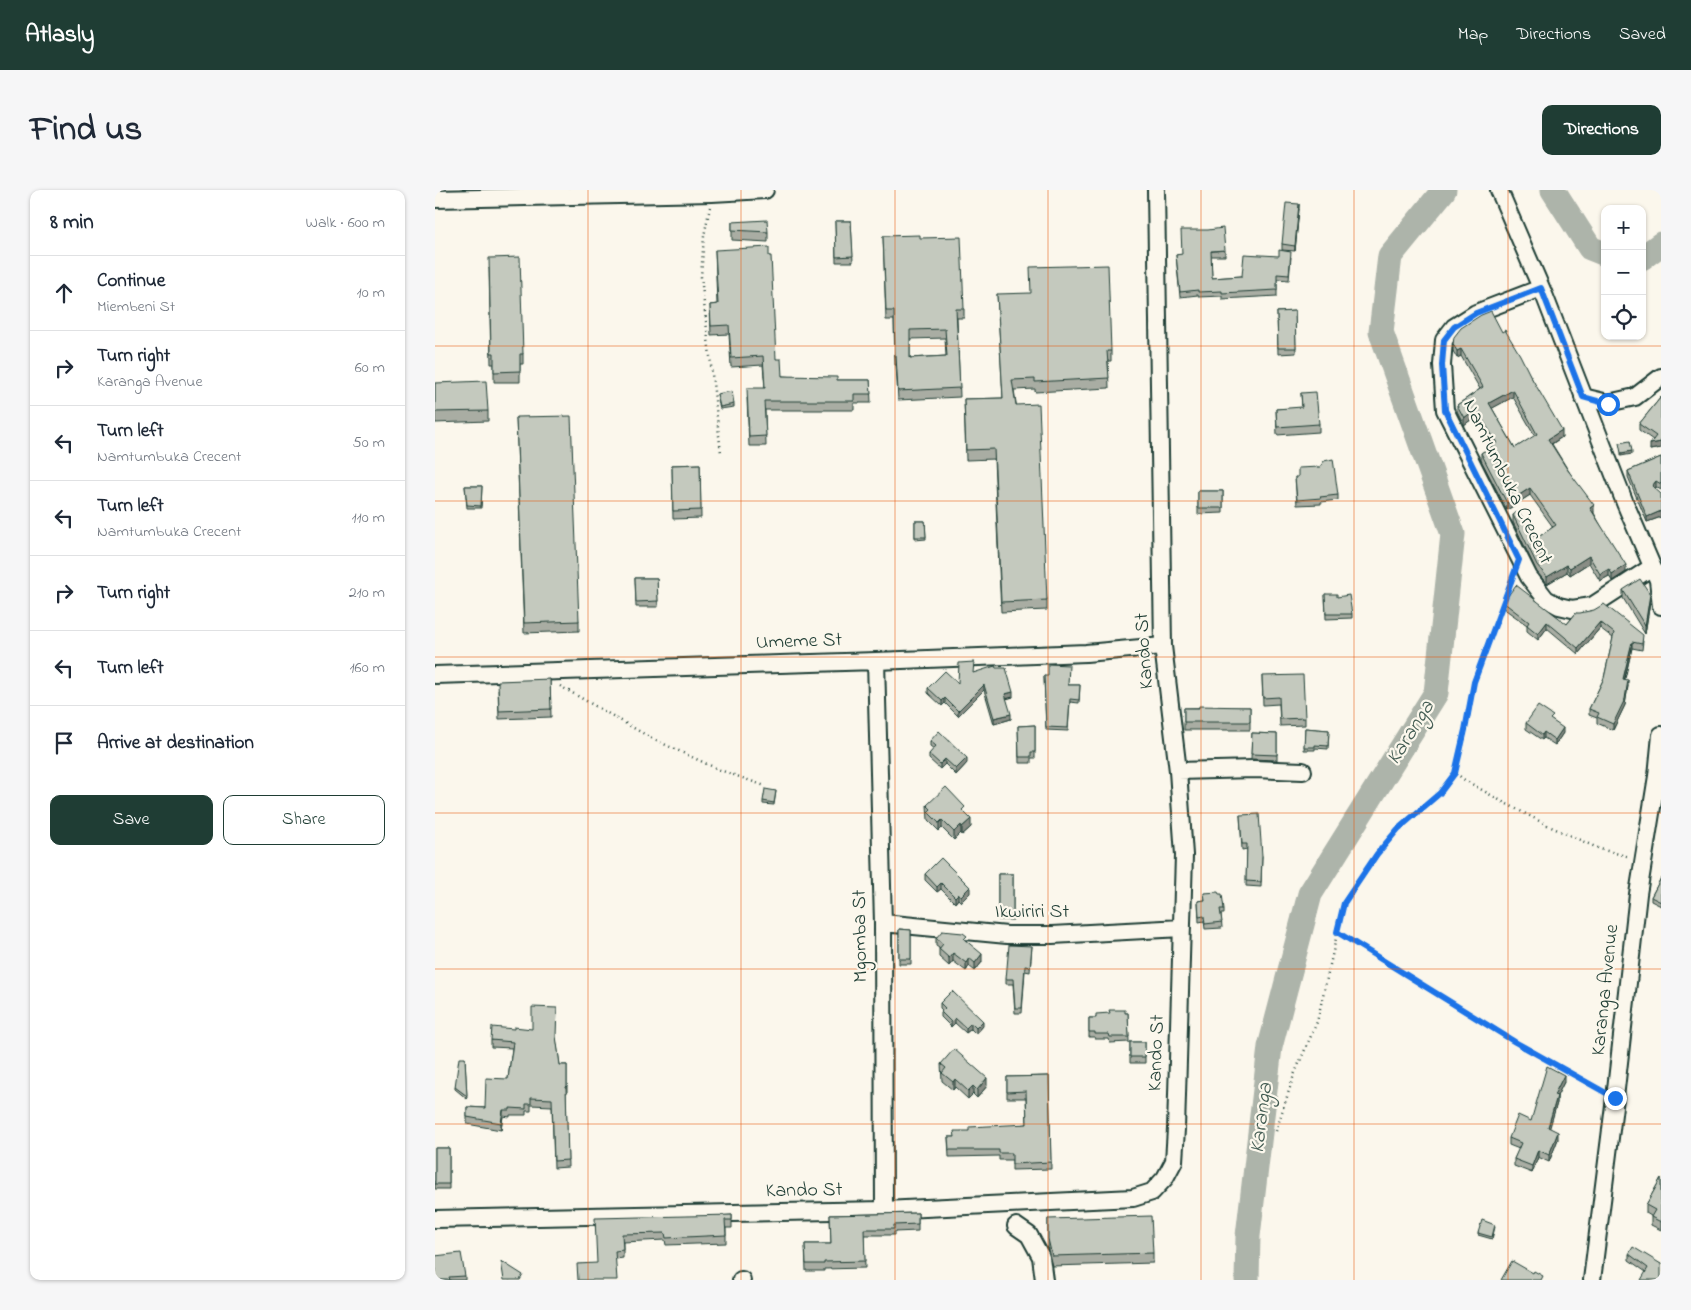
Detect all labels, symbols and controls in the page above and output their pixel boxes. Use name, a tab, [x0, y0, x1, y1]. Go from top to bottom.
text: Atlasly	[25, 18, 94, 53]
text: Map	[1458, 22, 1488, 48]
text: Directions	[1516, 22, 1591, 48]
text: Saved	[1619, 22, 1666, 48]
text: Find us	[30, 105, 142, 156]
button: Directions	[1542, 105, 1661, 155]
map controls	[1601, 205, 1646, 340]
button: +	[1601, 205, 1646, 250]
text: 8 min	[50, 208, 94, 238]
text: Walk · 600 m	[306, 211, 385, 235]
button: −	[1601, 250, 1646, 295]
text: Continue	[97, 268, 165, 295]
icon: ahead	[50, 279, 78, 307]
text: 10 m	[357, 281, 385, 305]
text: Miembeni St	[97, 295, 175, 319]
button: locate	[1601, 295, 1646, 340]
text: Turn right	[97, 343, 170, 370]
icon: right	[50, 354, 78, 382]
text: 60 m	[355, 356, 385, 380]
text: Karanga Avenue	[97, 370, 203, 394]
route start	[1597, 393, 1620, 416]
street label: Namtumbuka Crecent	[1454, 395, 1560, 570]
text: Turn left	[97, 418, 164, 445]
icon: left	[50, 429, 78, 457]
text: 50 m	[353, 431, 385, 455]
text: Namtumbuka Crecent	[97, 445, 241, 469]
text: Turn left	[97, 493, 164, 520]
icon: left	[50, 504, 78, 532]
text: 110 m	[351, 506, 385, 530]
text: Namtumbuka Crecent	[97, 520, 241, 544]
icon: right	[50, 579, 78, 607]
text: Turn right	[97, 580, 170, 607]
text: 210 m	[349, 581, 385, 605]
street label: Kando St	[1128, 612, 1162, 690]
street label: Umeme St	[755, 626, 843, 658]
icon: left	[50, 654, 78, 682]
text: Turn left	[97, 655, 164, 682]
text: 160 m	[350, 656, 385, 680]
water label: Karanga	[1380, 695, 1444, 771]
icon: arrive	[50, 729, 78, 757]
text: Arrive at destination	[97, 730, 254, 757]
button: Save	[50, 795, 213, 845]
button: Share	[223, 795, 385, 845]
street label: Mgomba St	[846, 889, 877, 983]
street label: Ikwiriri St	[995, 898, 1069, 927]
street label: Karanga Avenue	[1585, 923, 1628, 1057]
street label: Kando St	[1141, 1014, 1173, 1092]
water label: Karanga	[1243, 1081, 1282, 1155]
route end	[1604, 1087, 1627, 1110]
street label: Kando St	[765, 1176, 843, 1206]

